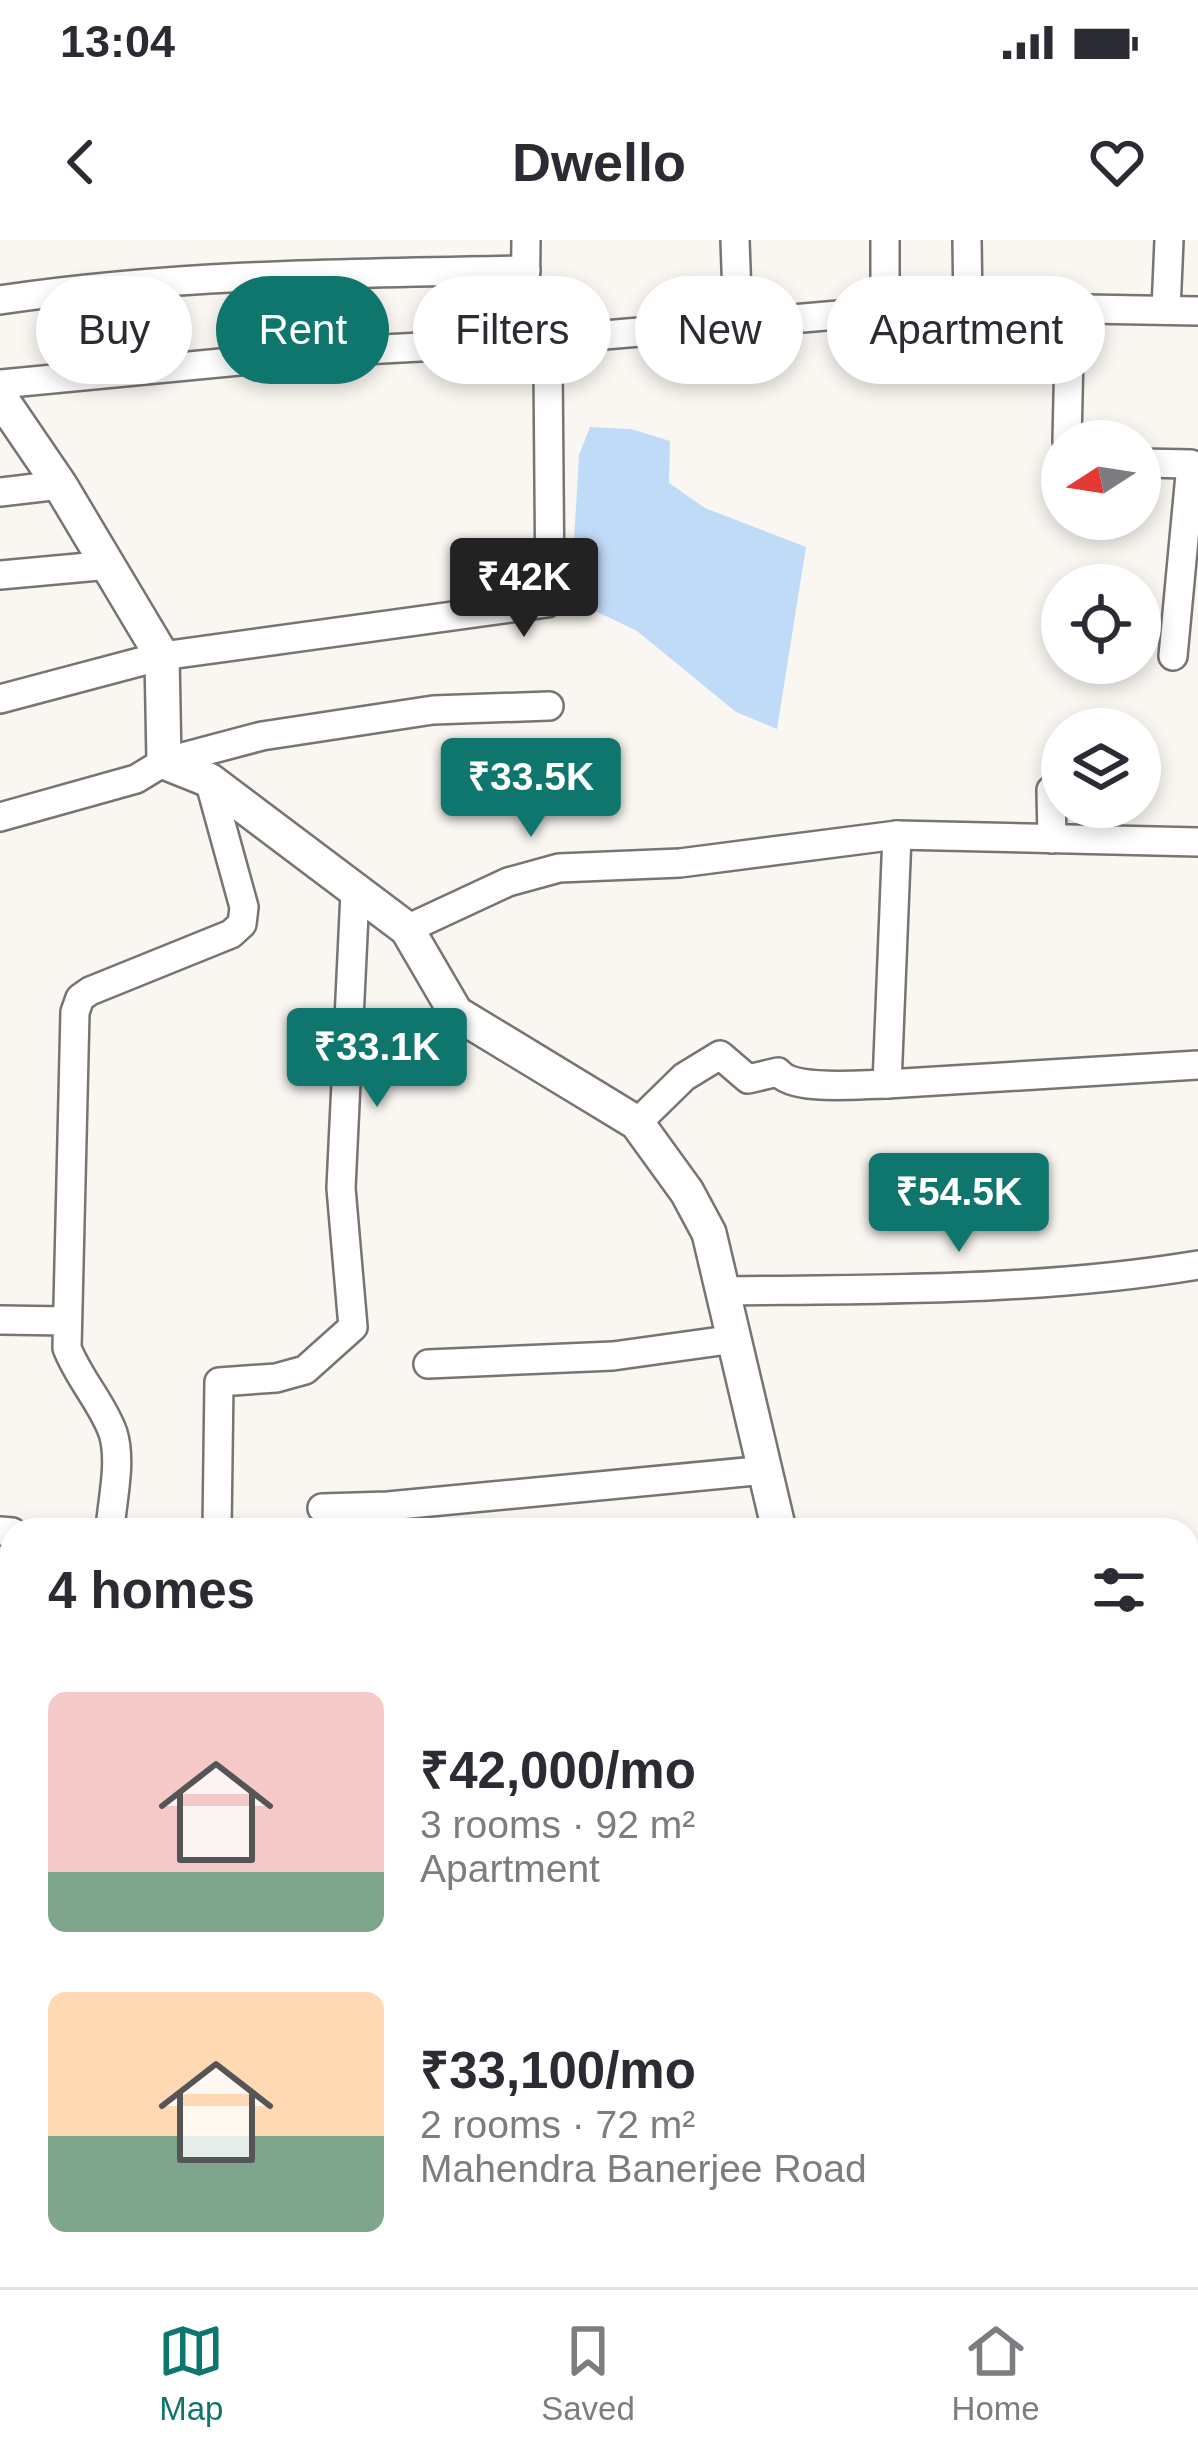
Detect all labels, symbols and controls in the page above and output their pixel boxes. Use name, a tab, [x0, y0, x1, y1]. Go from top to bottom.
text: 13:04	[60, 16, 175, 67]
icon: back	[48, 129, 114, 195]
icon: heart	[1084, 129, 1150, 195]
text: Dwello	[512, 132, 686, 192]
chip: Buy	[36, 276, 192, 384]
chip: Rent	[216, 276, 389, 384]
chip: Filters	[413, 276, 611, 384]
chip: New	[635, 276, 803, 384]
chip: Apartment	[827, 276, 1105, 384]
north arrow	[1041, 420, 1161, 540]
map controls	[1041, 420, 1161, 828]
pin: ₹42K	[453, 538, 595, 640]
text: ₹42K	[477, 555, 571, 598]
button: locate	[1041, 564, 1161, 684]
button: layers	[1041, 708, 1161, 828]
pin: ₹33.5K	[433, 738, 629, 840]
text: ₹33.5K	[468, 755, 594, 798]
pin: ₹33.1K	[279, 1008, 475, 1110]
text: ₹33.1K	[314, 1025, 440, 1068]
pin: ₹54.5K	[861, 1153, 1057, 1255]
text: ₹54.5K	[896, 1170, 1022, 1213]
icon: filters	[1086, 1557, 1152, 1623]
text: 4 homes	[48, 1562, 255, 1619]
icon: home	[144, 1740, 288, 1884]
text: ₹42,000/mo	[420, 1742, 696, 1799]
text: 3 rooms · 92 m²	[420, 1803, 695, 1846]
text: Apartment	[420, 1847, 600, 1890]
icon: home	[144, 2040, 288, 2184]
text: ₹33,100/mo	[420, 2042, 696, 2099]
text: 2 rooms · 72 m²	[420, 2103, 695, 2146]
text: Mahendra Banerjee Road	[420, 2147, 867, 2190]
tab: Map	[158, 2318, 224, 2428]
tab: Saved	[541, 2318, 635, 2428]
tab: Home	[952, 2318, 1040, 2428]

